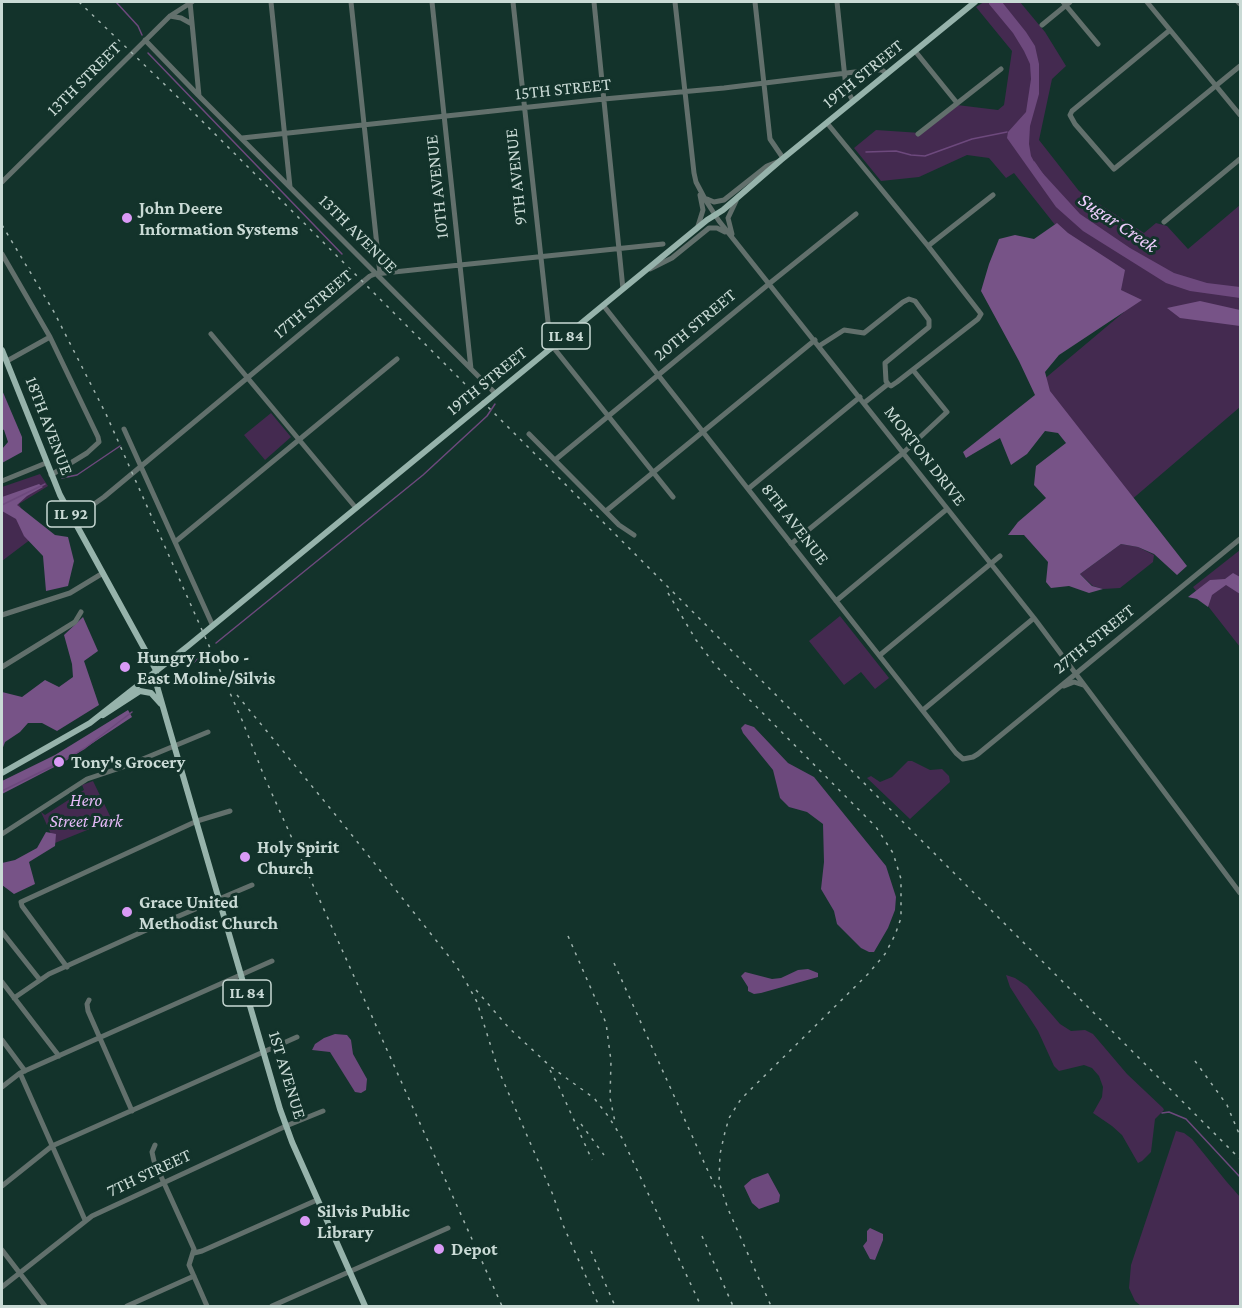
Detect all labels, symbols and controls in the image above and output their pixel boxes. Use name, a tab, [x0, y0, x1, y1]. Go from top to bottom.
street label: 19TH STREET	[818, 35, 908, 113]
street label: 13TH STREET	[42, 37, 126, 121]
street label: 15TH STREET	[514, 73, 612, 105]
street label: 9TH AVENUE	[500, 127, 532, 227]
street label: 10TH AVENUE	[421, 134, 453, 240]
water label: Sugar Creek	[1074, 188, 1162, 258]
street label: 13TH AVENUE	[314, 190, 402, 278]
place label: John Deere Information Systems	[139, 197, 298, 240]
marker: John Deere Information Systems	[120, 211, 134, 225]
street label: 17TH STREET	[269, 265, 357, 343]
street label: 20TH STREET	[649, 284, 741, 366]
road number: IL 84	[542, 323, 590, 349]
street label: 19TH STREET	[442, 342, 532, 420]
street label: 18TH AVENUE	[20, 374, 78, 478]
street label: MORTON DRIVE	[879, 402, 971, 510]
street label: 8TH AVENUE	[756, 479, 834, 569]
road number: IL 92	[47, 501, 95, 527]
street label: 27TH STREET	[1049, 599, 1139, 679]
place label: Hungry Hobo - East Moline/Silvis	[137, 646, 275, 688]
marker: Hungry Hobo - East Moline/Silvis	[118, 660, 132, 674]
place label: Tony's Grocery	[71, 751, 185, 773]
marker: Tony's Grocery	[52, 755, 66, 769]
park label: Hero Street Park	[49, 789, 123, 832]
place label: Holy Spirit Church	[257, 836, 339, 878]
marker: Holy Spirit Church	[238, 850, 252, 864]
place label: Grace United Methodist Church	[139, 891, 278, 934]
marker: Grace United Methodist Church	[120, 905, 134, 919]
road number: IL 84	[223, 980, 271, 1006]
street label: 1ST AVENUE	[263, 1028, 311, 1122]
street label: 7TH STREET	[103, 1144, 195, 1202]
place label: Silvis Public Library	[317, 1200, 410, 1242]
marker: Silvis Public Library	[298, 1214, 312, 1228]
place label: Depot	[451, 1238, 498, 1260]
marker: Depot	[432, 1242, 446, 1256]

